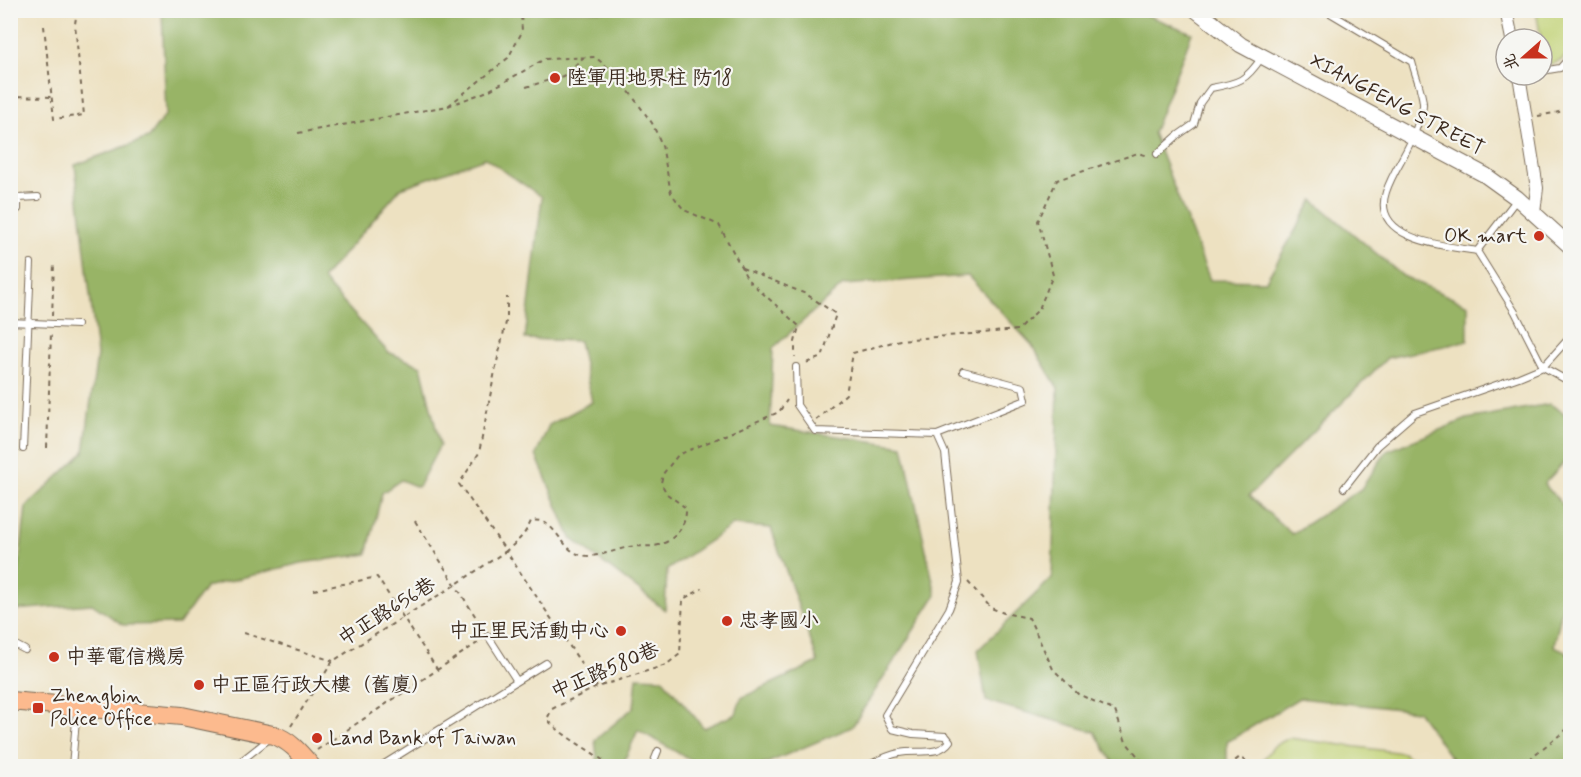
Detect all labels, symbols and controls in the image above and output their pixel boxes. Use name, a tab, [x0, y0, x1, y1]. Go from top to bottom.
north arrow	[1494, 27, 1554, 87]
street label: XIANGFENG STREET	[1305, 48, 1489, 162]
text: 北	[1499, 51, 1524, 73]
place label: 陸軍用地界柱 防18	[567, 65, 732, 92]
marker: 陸軍用地界柱 防18	[548, 71, 562, 85]
place label: OK mart	[1444, 223, 1527, 250]
marker: OK mart	[1532, 229, 1546, 243]
street label: 中正路656巷	[333, 571, 442, 653]
place label: 忠孝國小	[739, 608, 819, 635]
marker: 忠孝國小	[720, 614, 734, 628]
place label: 中正里民活動中心	[449, 618, 609, 645]
marker: 中正里民活動中心	[614, 624, 628, 638]
street label: 中正路580巷	[547, 636, 664, 706]
place label: 中華電信機房	[66, 644, 186, 671]
marker: 中華電信機房	[47, 650, 61, 664]
place label: 中正區行政大樓（舊廈）	[211, 672, 431, 699]
marker: 中正區行政大樓（舊廈）	[192, 678, 206, 692]
place label: Zhengbin Police Office	[50, 683, 153, 733]
marker: Zhengbin Police Office	[31, 701, 45, 715]
place label: Land Bank of Taiwan	[329, 725, 516, 752]
marker: Land Bank of Taiwan	[310, 731, 324, 745]

